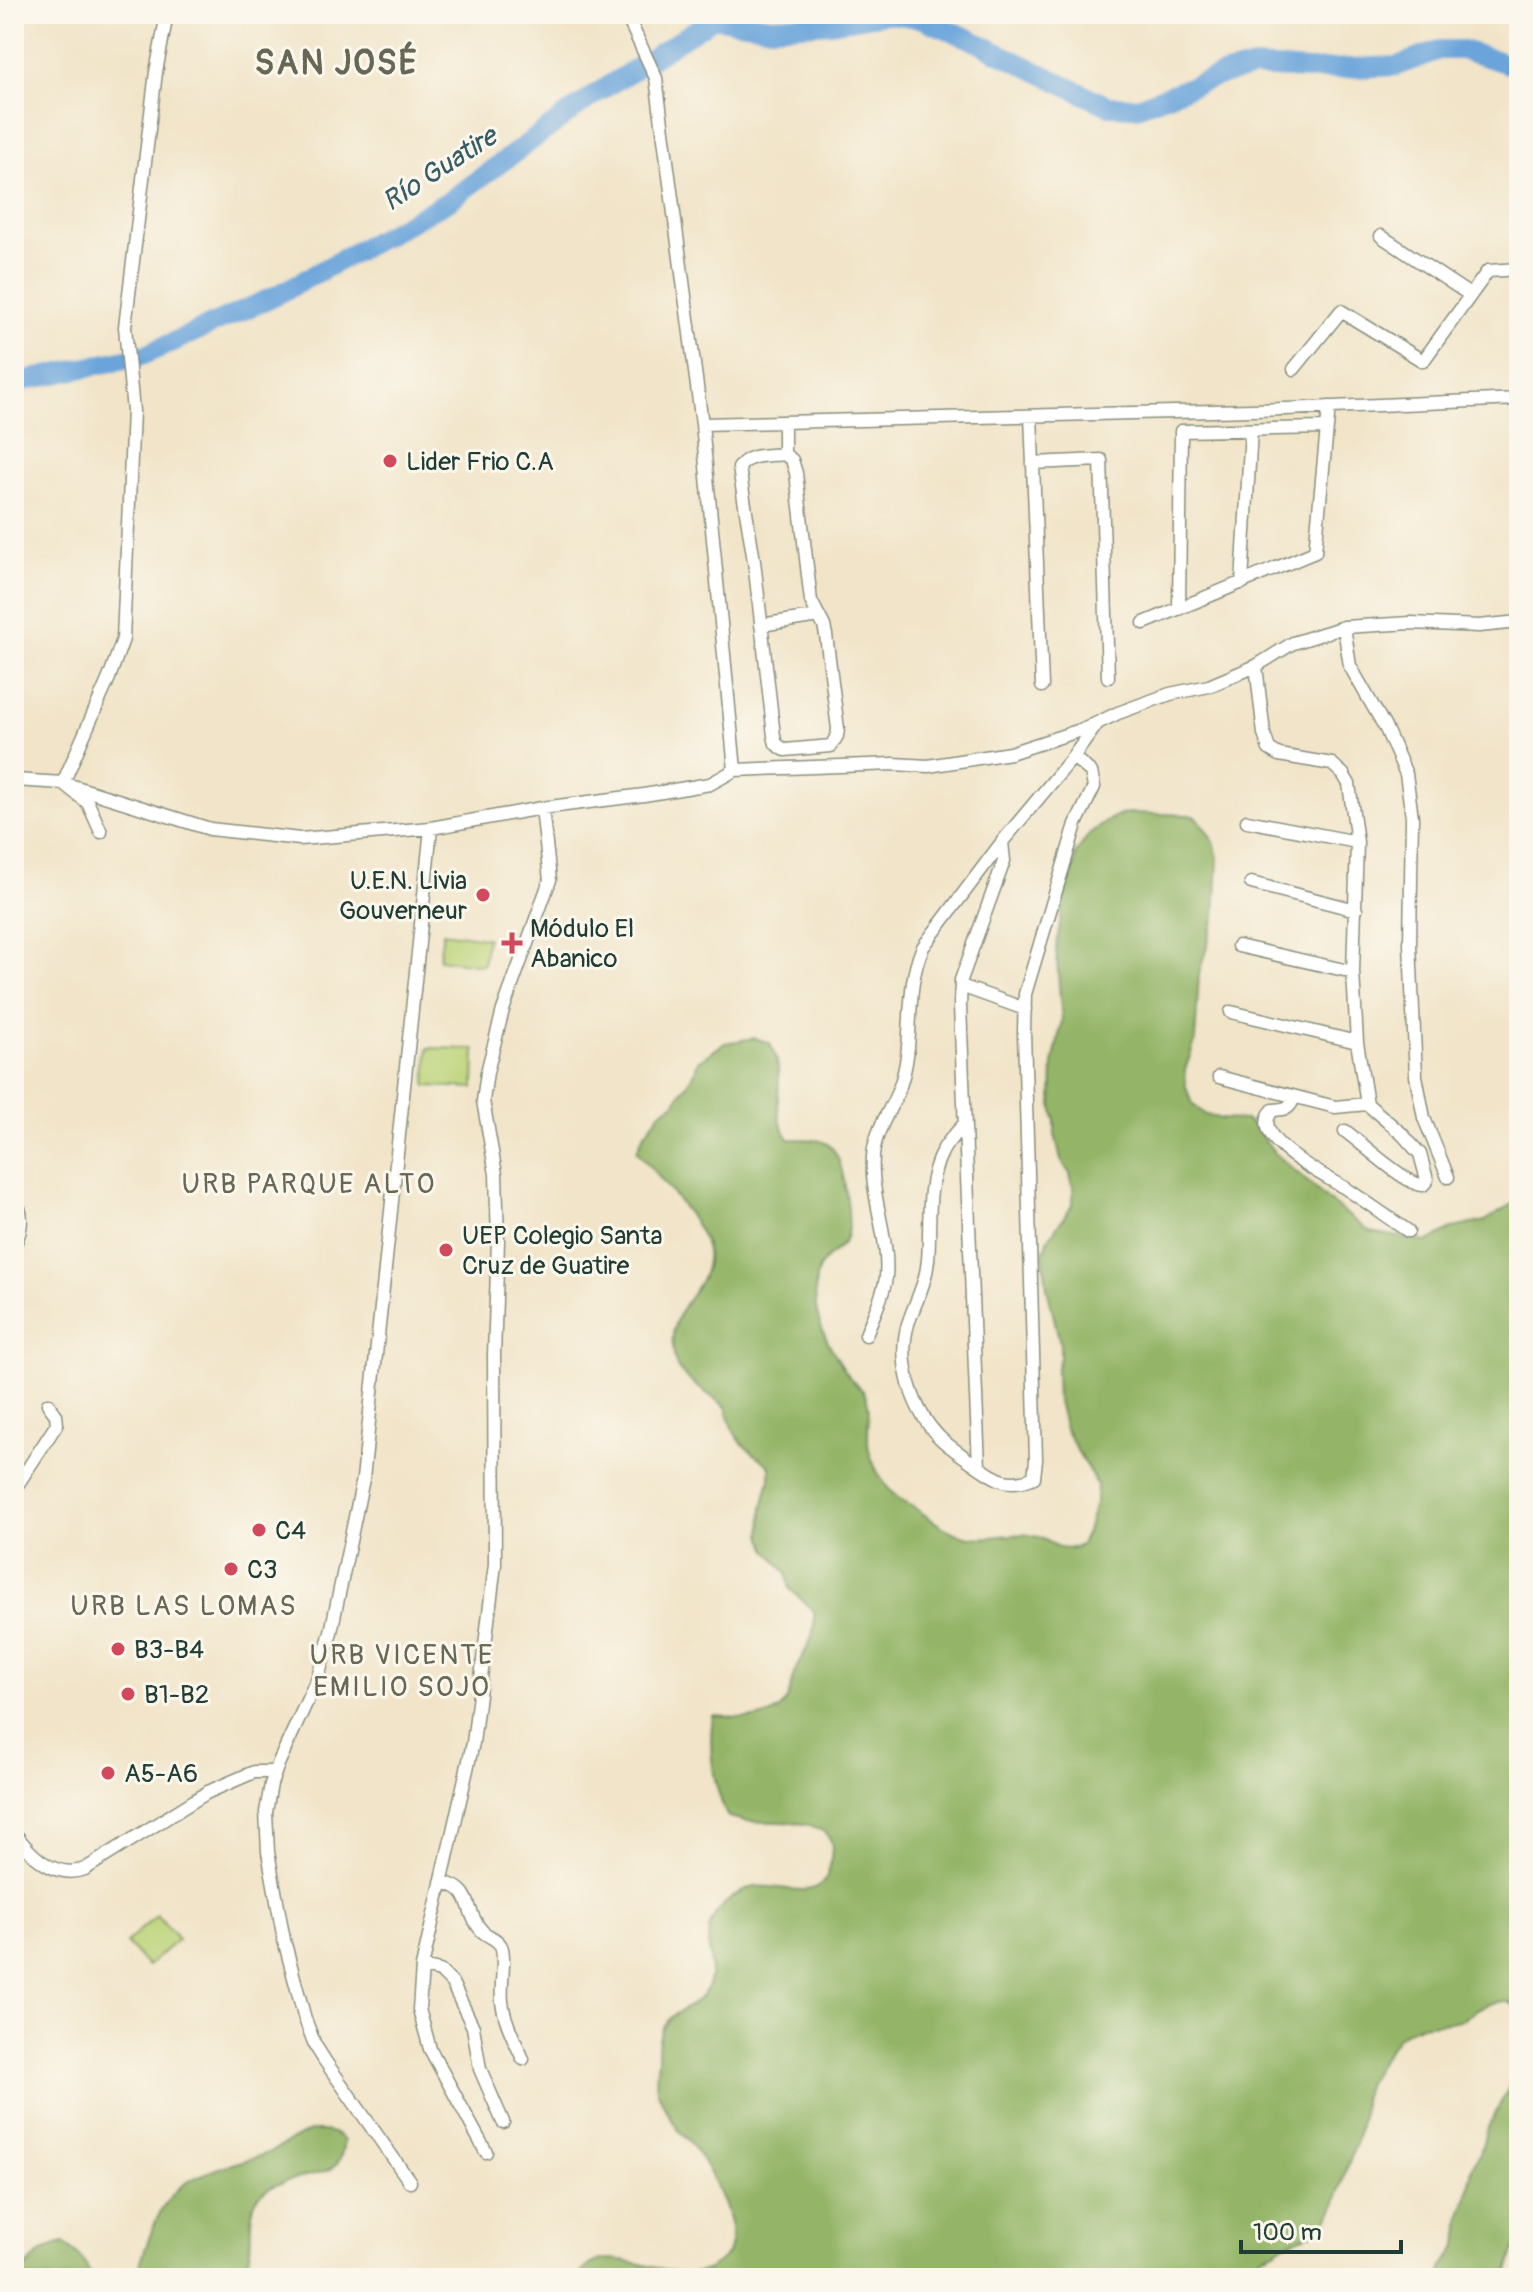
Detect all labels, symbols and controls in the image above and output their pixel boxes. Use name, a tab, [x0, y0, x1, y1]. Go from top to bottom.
district label: SAN JOSÉ	[255, 41, 420, 85]
water label: Río Guatire	[376, 118, 506, 219]
place label: Lider Frio C.A	[406, 446, 554, 478]
marker: Lider Frio C.A	[381, 452, 399, 470]
place label: U.E.N. Livia Gouverneur	[339, 865, 468, 927]
marker: U.E.N. Livia Gouverneur	[474, 886, 492, 904]
place label: Módulo El Abanico	[530, 913, 634, 975]
marker: Módulo El Abanico	[501, 932, 523, 954]
district label: URB PARQUE ALTO	[182, 1167, 436, 1202]
place label: UEP Colegio Santa Cruz de Guatire	[462, 1220, 663, 1282]
marker: UEP Colegio Santa Cruz de Guatire	[437, 1241, 455, 1259]
place label: C4	[275, 1515, 306, 1547]
marker: C4	[250, 1521, 268, 1539]
place label: C3	[247, 1554, 278, 1586]
marker: C3	[222, 1560, 240, 1578]
district label: URB LAS LOMAS	[70, 1589, 298, 1624]
place label: B3-B4	[134, 1634, 204, 1666]
district label: URB VICENTE EMILIO SOJO	[310, 1638, 494, 1705]
marker: B3-B4	[109, 1640, 127, 1658]
place label: B1-B2	[144, 1679, 209, 1711]
marker: B1-B2	[119, 1685, 137, 1703]
place label: A5-A6	[124, 1758, 198, 1790]
marker: A5-A6	[99, 1764, 117, 1782]
scale bar	[1241, 2204, 1401, 2254]
text: 100 m	[1253, 2218, 1322, 2247]

